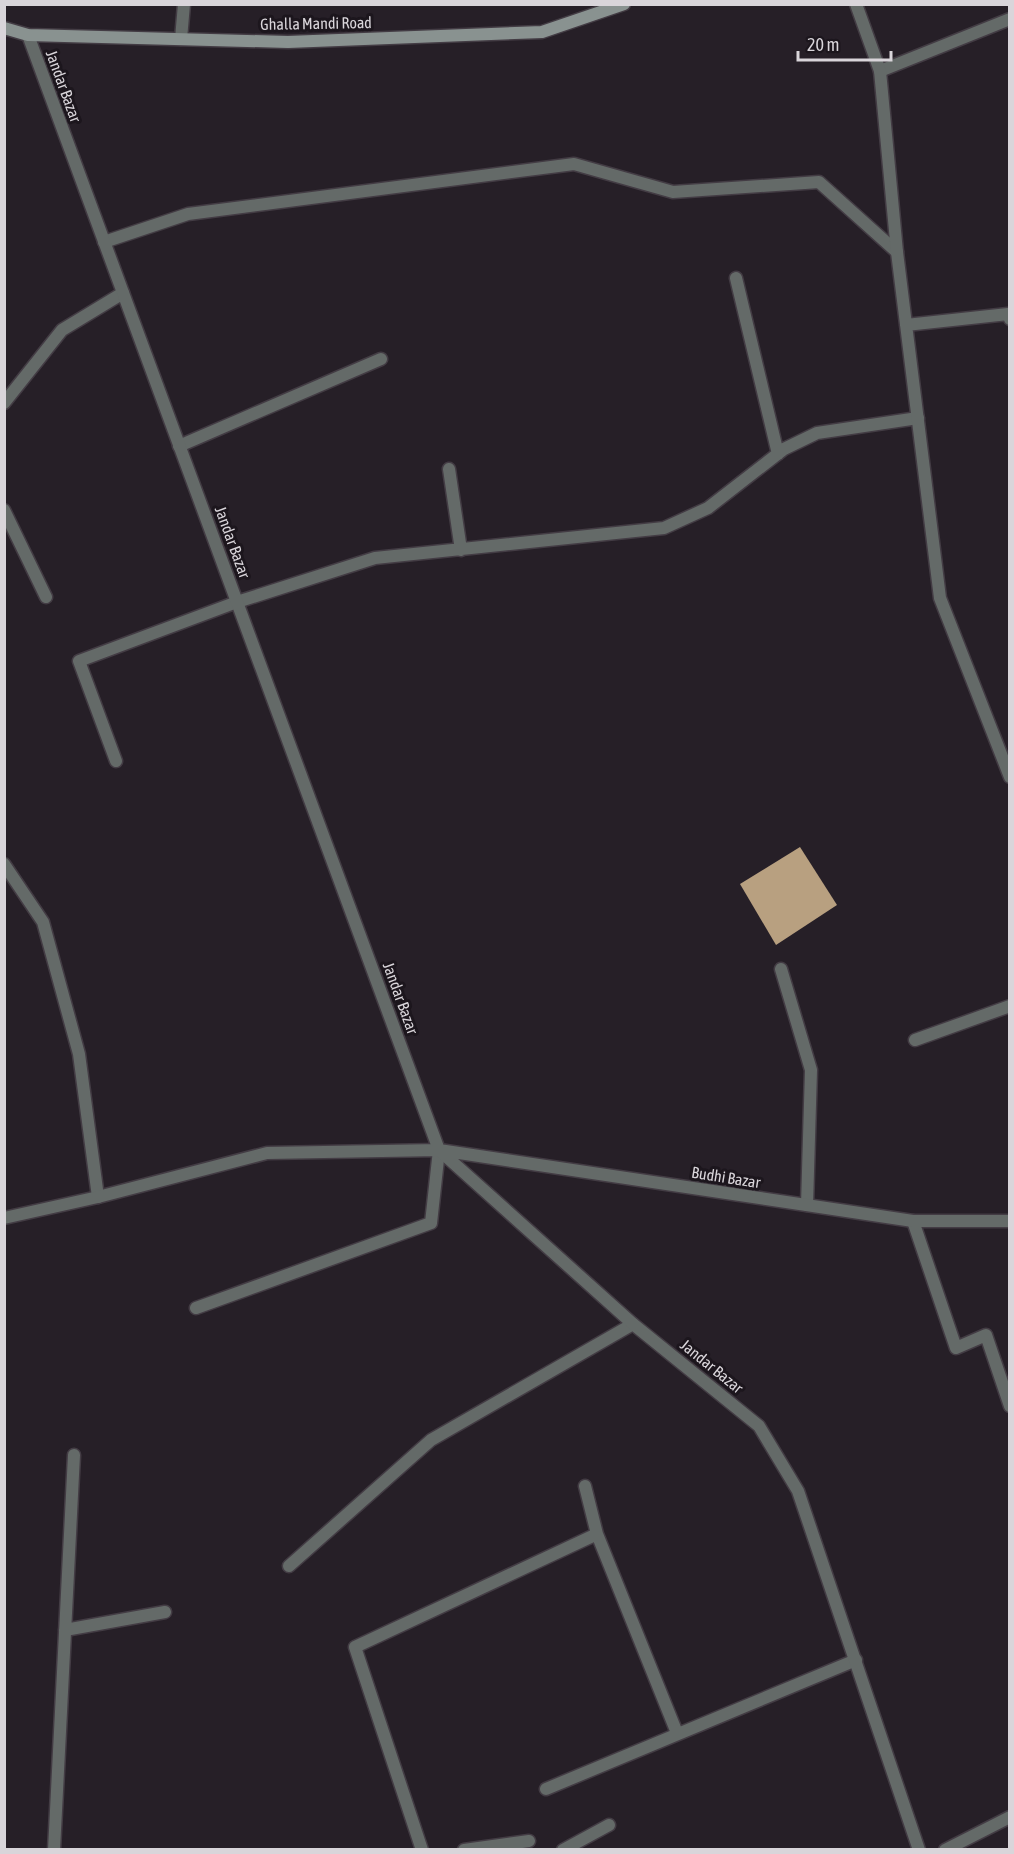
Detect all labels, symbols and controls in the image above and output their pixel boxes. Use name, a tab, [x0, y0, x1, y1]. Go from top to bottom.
street label: Ghalla Mandi Road	[260, 13, 372, 33]
scale bar	[798, 24, 891, 62]
text: 20 m	[807, 34, 839, 55]
street label: Jandar Bazar	[43, 48, 85, 125]
street label: Jandar Bazar	[212, 504, 254, 581]
street label: Jandar Bazar	[380, 960, 422, 1037]
street label: Budhi Bazar	[690, 1163, 762, 1191]
street label: Jandar Bazar	[677, 1335, 747, 1397]

